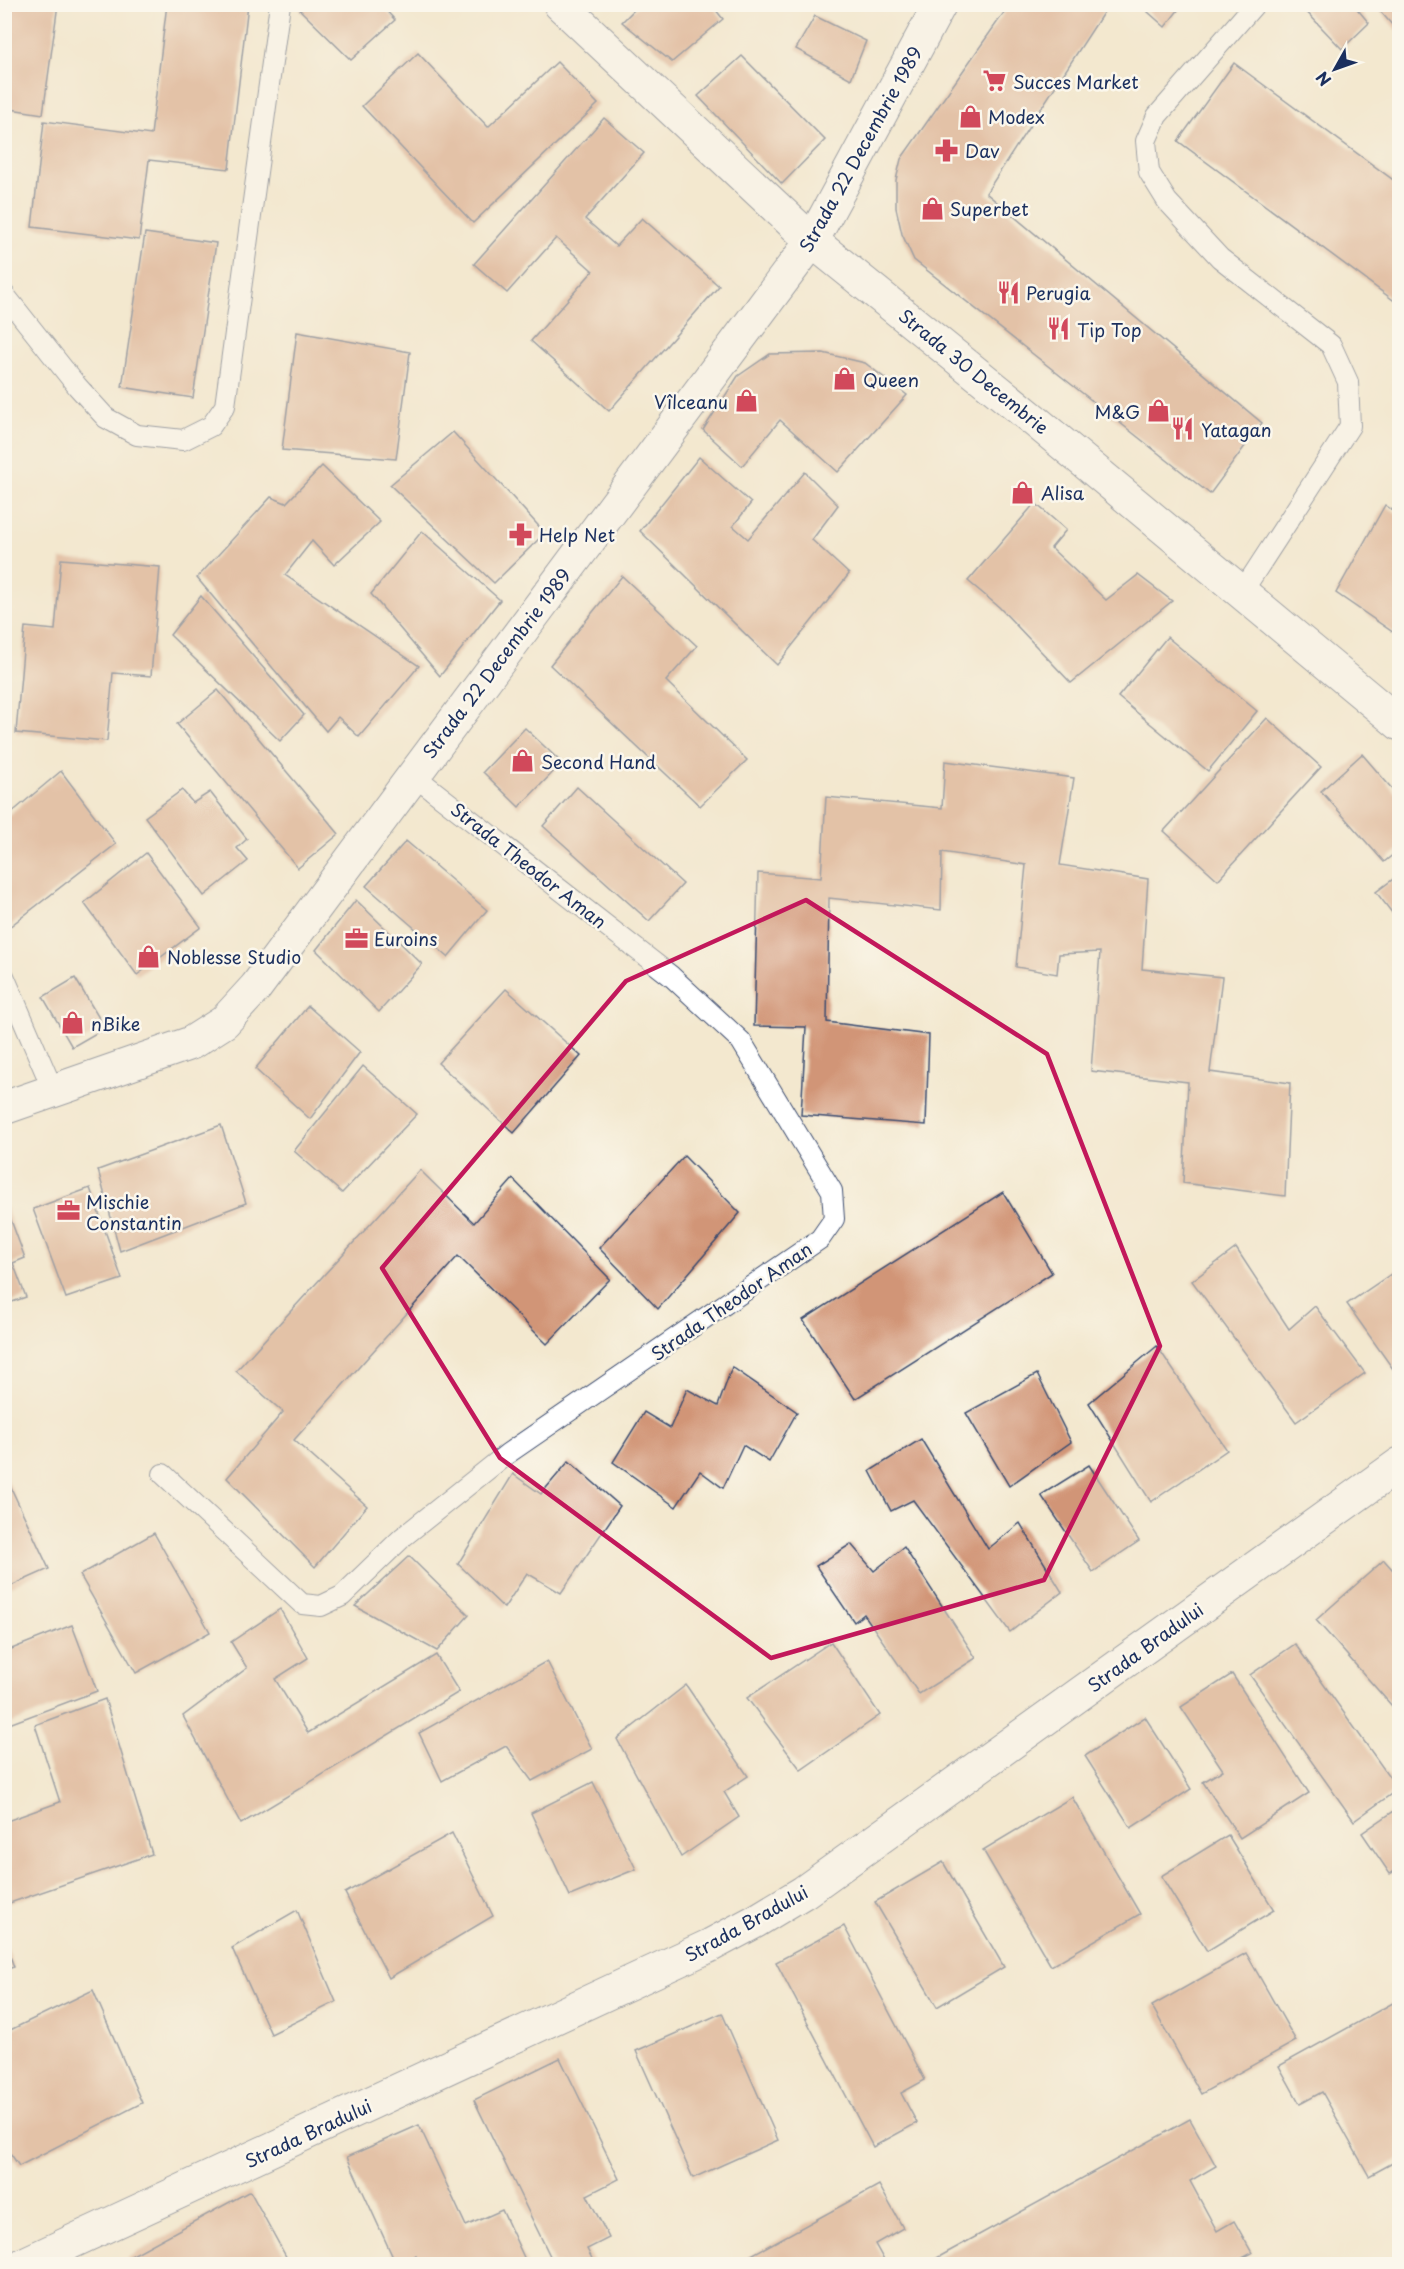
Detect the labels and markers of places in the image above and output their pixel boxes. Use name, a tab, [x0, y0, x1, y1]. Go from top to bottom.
supermarket icon: Succes Market	[982, 68, 1008, 94]
place label: Succes Market	[1013, 68, 1139, 95]
shop icon: Modex	[957, 103, 983, 129]
place label: Modex	[988, 103, 1045, 130]
pharmacy icon: Dav	[934, 137, 960, 163]
place label: Dav	[965, 137, 1000, 164]
shop icon: Superbet	[919, 195, 945, 221]
place label: Superbet	[950, 195, 1029, 222]
restaurant icon: Perugia	[995, 279, 1021, 305]
place label: Perugia	[1026, 279, 1090, 306]
restaurant icon: Tip Top	[1046, 316, 1072, 342]
place label: Tip Top	[1077, 316, 1142, 343]
shop icon: Queen	[832, 366, 858, 392]
place label: Queen	[863, 366, 919, 393]
place label: Vîlceanu	[654, 388, 728, 415]
shop icon: Vîlceanu	[733, 388, 759, 414]
place label: M&G	[1094, 398, 1140, 425]
shop icon: M&G	[1145, 398, 1171, 424]
restaurant icon: Yatagan	[1170, 416, 1196, 442]
place label: Yatagan	[1201, 416, 1272, 443]
shop icon: Alisa	[1010, 479, 1036, 505]
place label: Alisa	[1041, 479, 1085, 506]
pharmacy icon: Help Net	[508, 521, 534, 547]
place label: Help Net	[539, 521, 615, 548]
shop icon: Second Hand	[510, 748, 536, 774]
place label: Second Hand	[541, 748, 656, 775]
office icon: Euroins	[343, 925, 369, 951]
place label: Euroins	[374, 925, 437, 952]
shop icon: Noblesse Studio	[136, 943, 162, 969]
place label: Noblesse Studio	[167, 943, 301, 970]
shop icon: nBike	[60, 1010, 86, 1036]
place label: nBike	[91, 1010, 140, 1037]
place label: Mischie Constantin	[86, 1188, 182, 1236]
office icon: Mischie Constantin	[55, 1198, 81, 1224]

